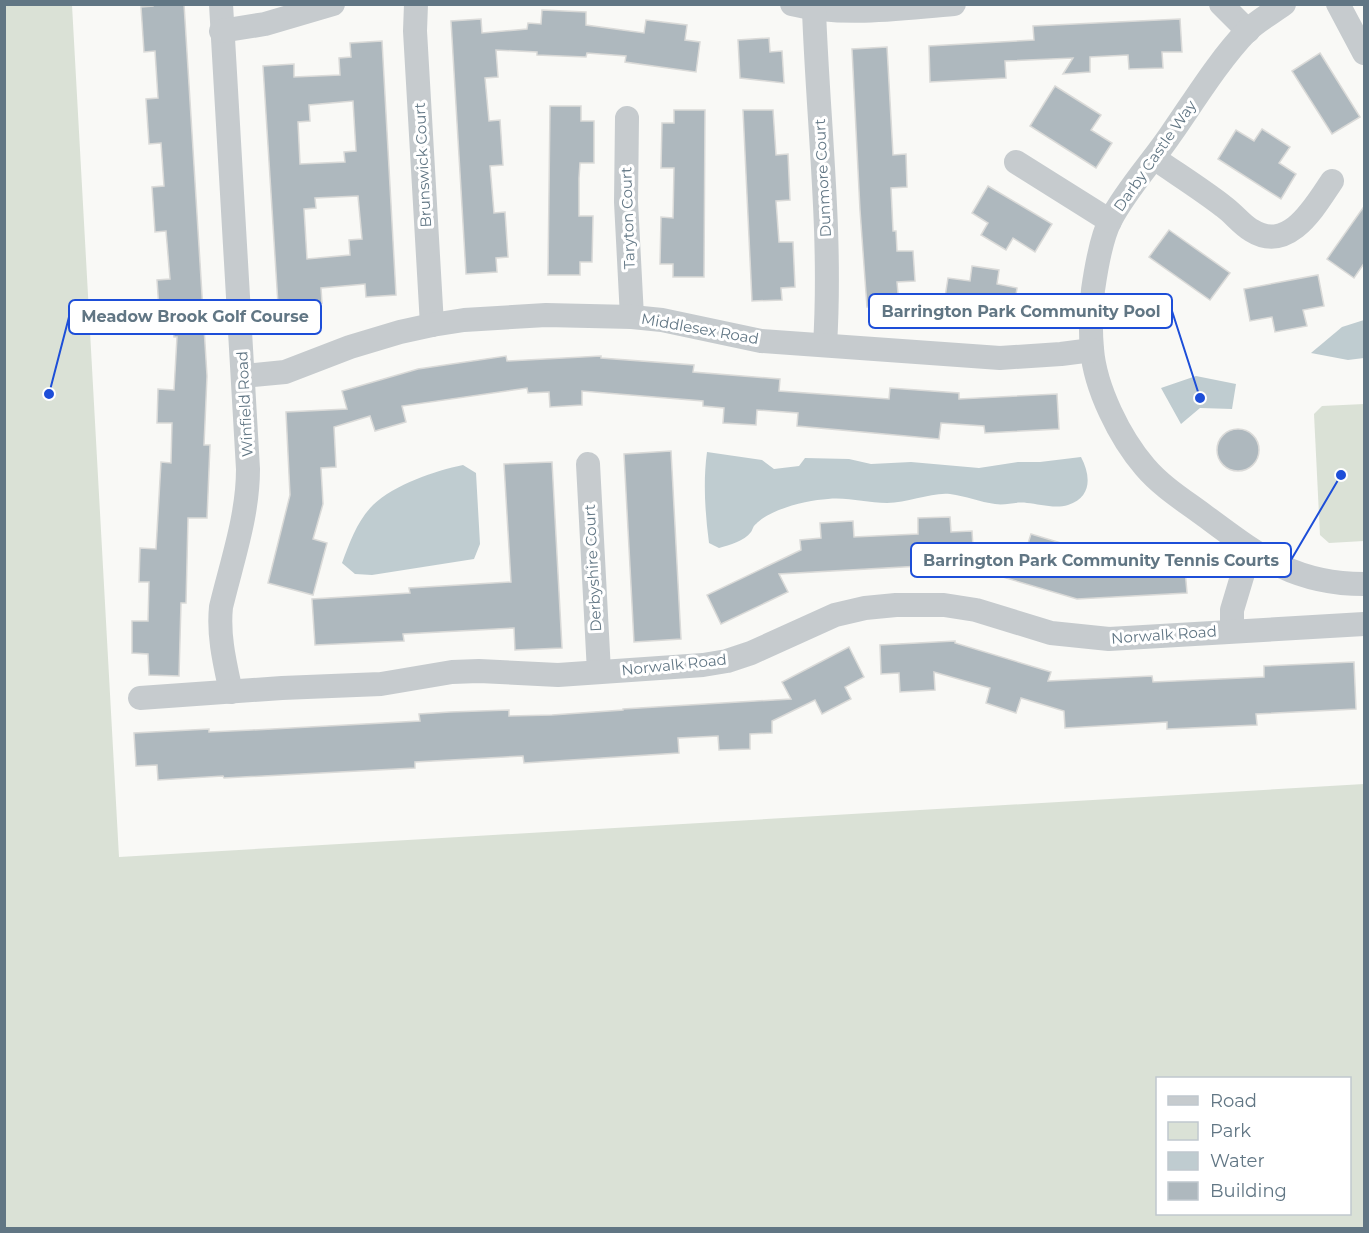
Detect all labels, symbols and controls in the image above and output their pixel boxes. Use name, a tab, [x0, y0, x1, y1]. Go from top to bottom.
street label: Darby Castle Way	[1109, 96, 1201, 215]
street label: Brunswick Court	[410, 102, 435, 228]
street label: Dunmore Court	[810, 118, 835, 238]
street label: Taryton Court	[616, 166, 639, 270]
callout: Barrington Park Community Pool	[869, 294, 1172, 328]
callout: Meadow Brook Golf Course	[69, 300, 321, 334]
text: Barrington Park Community Pool	[881, 302, 1161, 321]
text: Meadow Brook Golf Course	[81, 307, 309, 326]
street label: Middlesex Road	[640, 309, 760, 348]
street label: Winfield Road	[232, 351, 257, 458]
street label: Derbyshire Court	[580, 504, 605, 632]
callout: Barrington Park Community Tennis Courts	[911, 543, 1291, 577]
text: Barrington Park Community Tennis Courts	[923, 551, 1280, 570]
street label: Norwalk Road	[1111, 621, 1217, 648]
street label: Norwalk Road	[620, 650, 728, 679]
legend	[1156, 1077, 1351, 1215]
text: Road	[1210, 1090, 1257, 1112]
text: Park	[1210, 1120, 1251, 1142]
text: Water	[1210, 1150, 1265, 1172]
text: Building	[1210, 1180, 1287, 1202]

